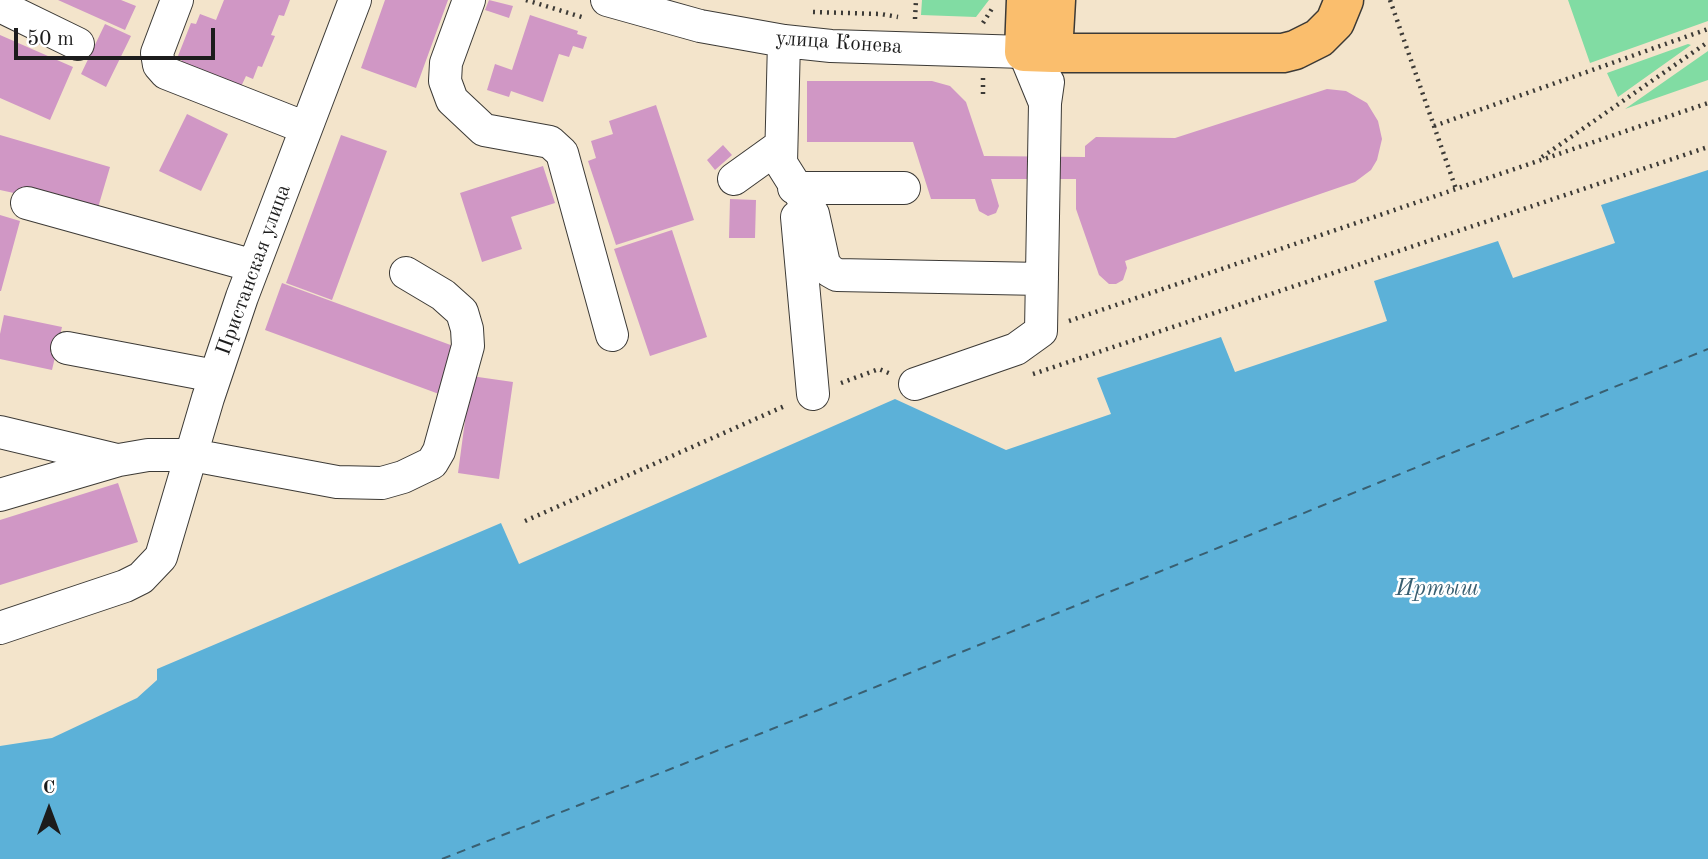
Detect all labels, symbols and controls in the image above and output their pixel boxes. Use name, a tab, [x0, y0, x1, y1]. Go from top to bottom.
scale bar	[18, 14, 219, 58]
street label: улица Конева	[775, 26, 903, 60]
text: 50 m	[27, 29, 74, 50]
street label: Пристанская улица	[211, 181, 297, 359]
water label: Иртыш	[1395, 575, 1479, 603]
north arrow	[14, 775, 84, 845]
text: С	[43, 779, 55, 798]

